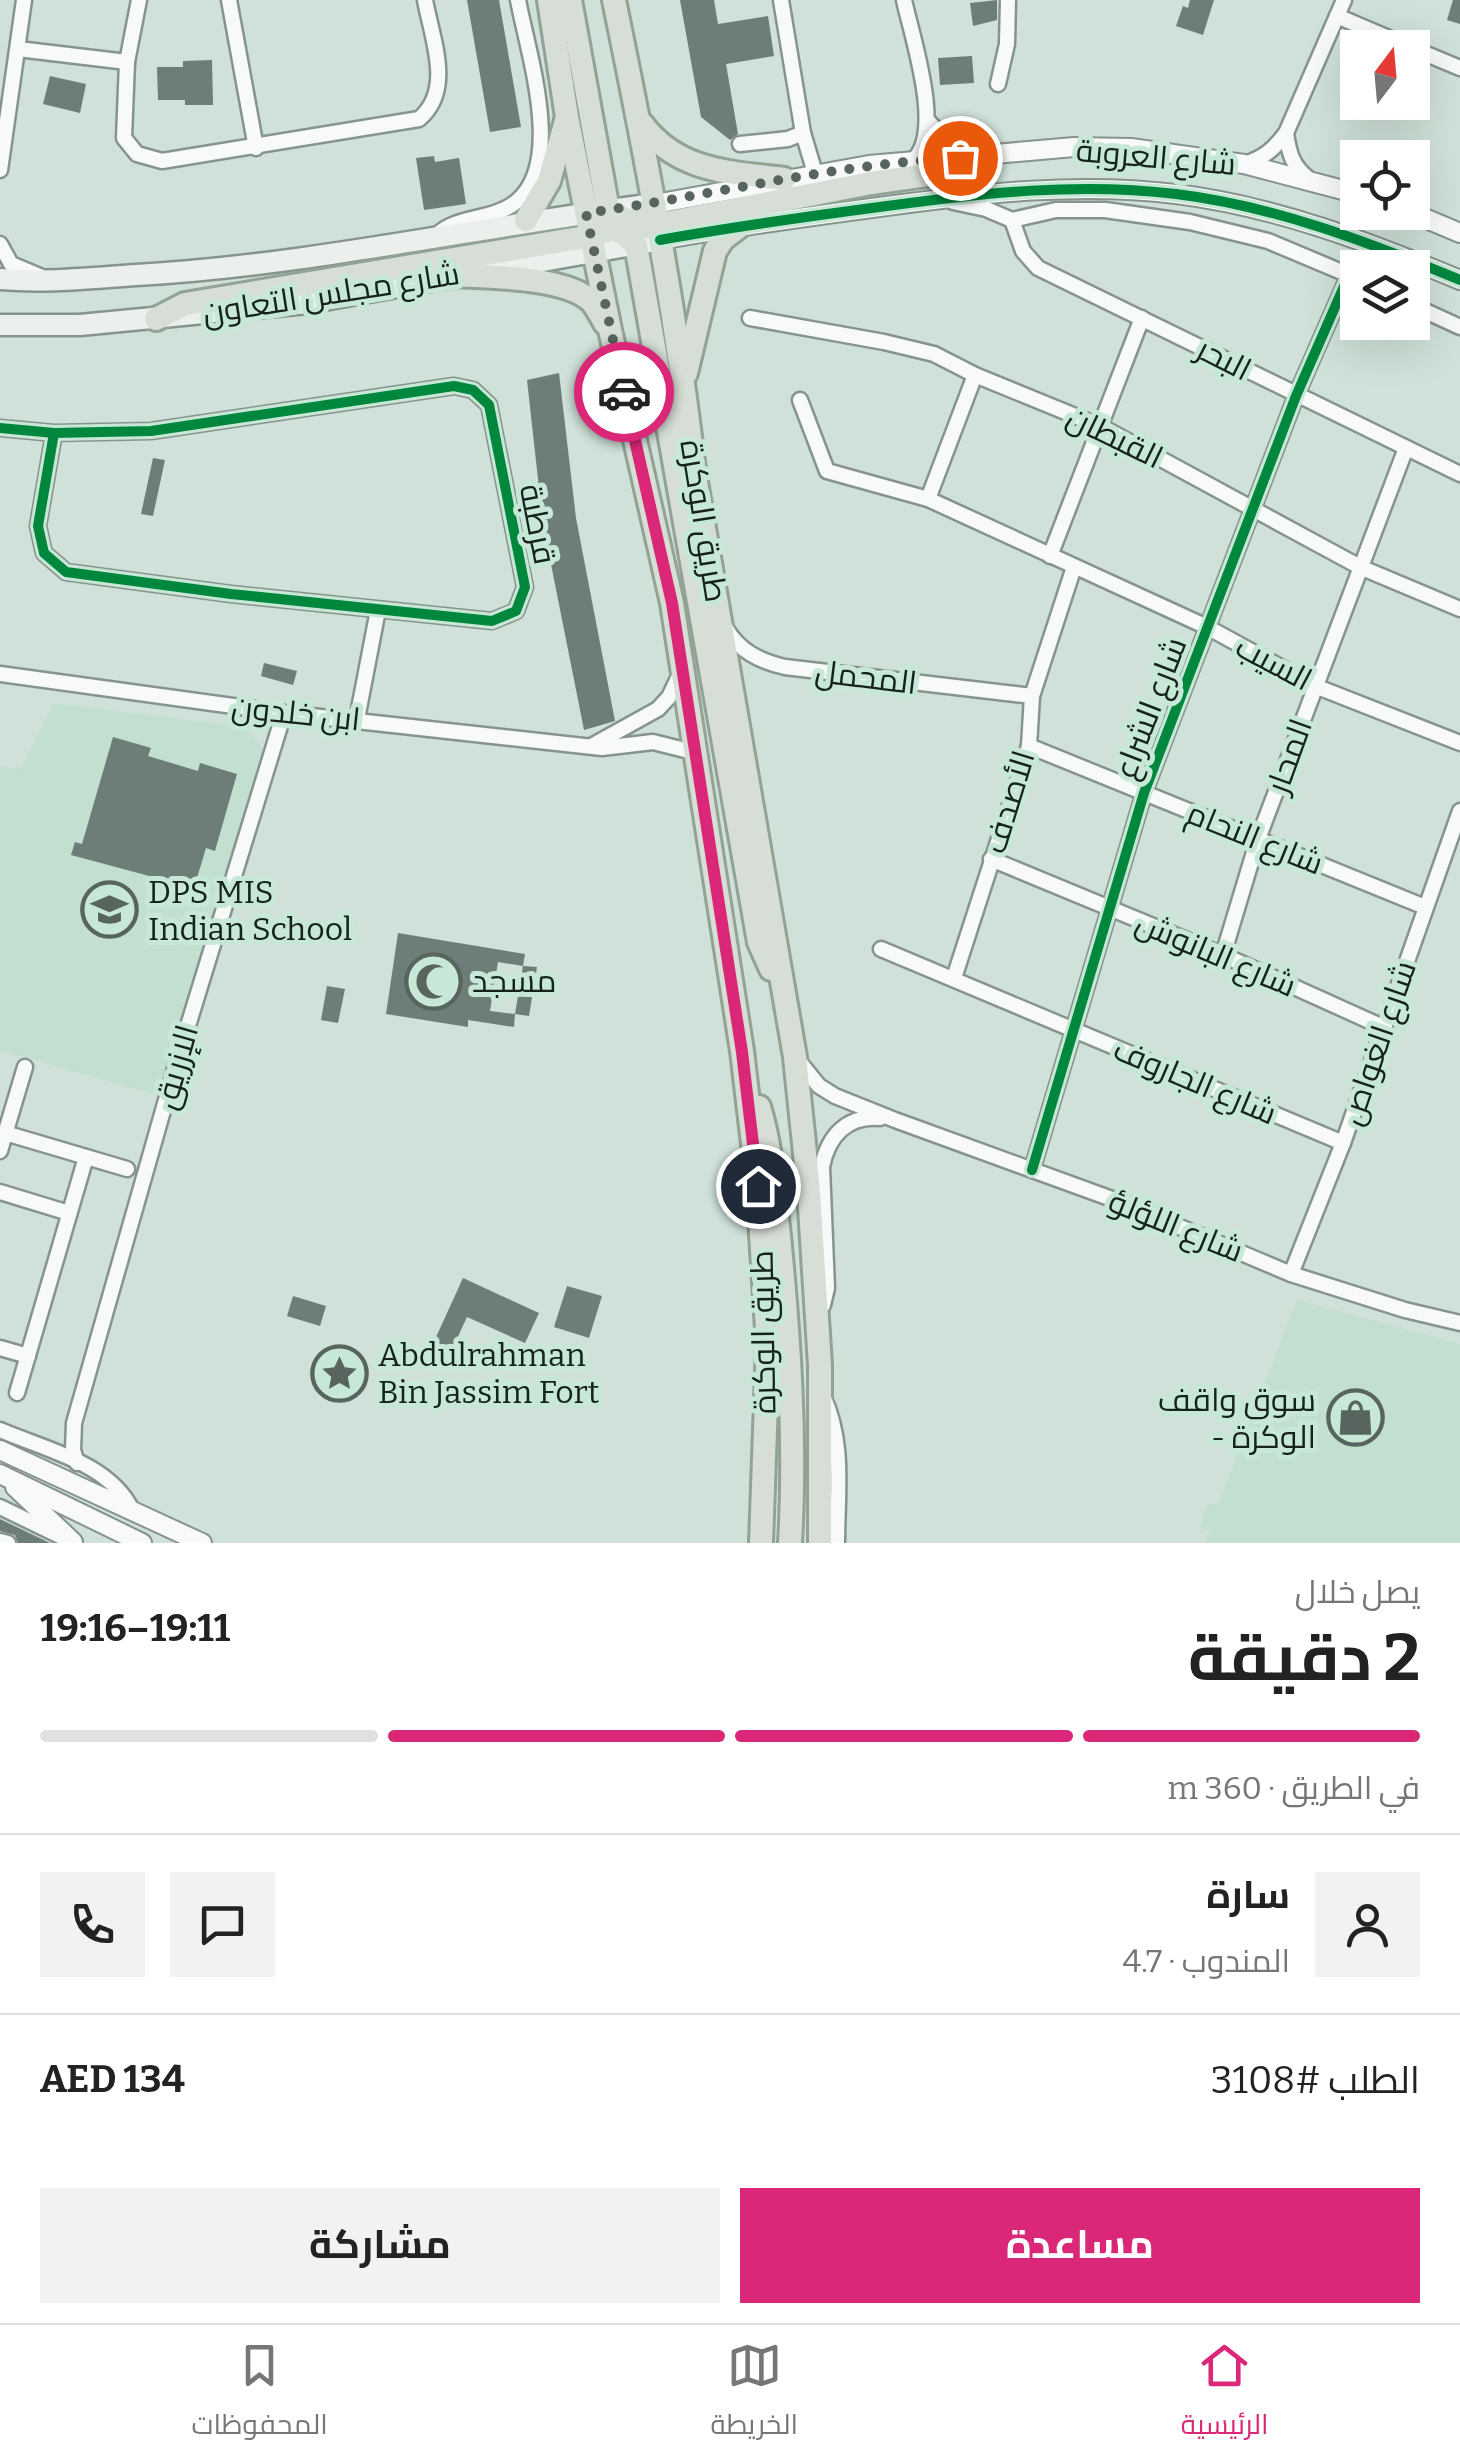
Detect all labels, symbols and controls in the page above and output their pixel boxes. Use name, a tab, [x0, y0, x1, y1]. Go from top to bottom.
north arrow	[1340, 30, 1430, 120]
map controls	[1340, 30, 1430, 340]
pin	[918, 116, 1003, 201]
icon: bag	[933, 131, 988, 186]
street label: شارع العروبة	[1074, 131, 1237, 186]
button: locate	[1340, 140, 1430, 230]
button: layers	[1340, 250, 1430, 340]
street label: شارع مجلس التعاون	[200, 254, 463, 335]
street label: البحر	[1189, 329, 1257, 389]
courier	[574, 342, 674, 442]
icon: car	[597, 365, 652, 420]
street label: القبطان	[1061, 398, 1169, 476]
street label: طريق الوكرة	[671, 437, 736, 605]
street label: قرطبة	[512, 481, 564, 567]
street label: السيب	[1230, 627, 1318, 699]
street label: شارع الشراع	[1106, 632, 1197, 785]
street label: المحمل	[813, 652, 919, 702]
street label: ابن خلدون	[230, 687, 362, 739]
street label: المحار	[1257, 714, 1320, 800]
street label: الأصدف	[975, 746, 1043, 858]
street label: شارع النحام	[1180, 793, 1329, 885]
place label: DPS MIS Indian School	[148, 873, 352, 948]
school or university icon: DPS MIS Indian School	[79, 880, 139, 940]
street label: شارع البانوش	[1129, 903, 1302, 1008]
mosque icon: مسجد	[403, 951, 463, 1011]
street label: شارع الغواص	[1332, 956, 1427, 1131]
place label: مسجد	[472, 962, 556, 1000]
street label: الإزريق	[146, 1021, 207, 1114]
street label: شارع الجاروف	[1107, 1030, 1282, 1135]
pin	[716, 1144, 801, 1229]
icon: home	[731, 1159, 786, 1214]
street label: شارع اللؤلؤ	[1102, 1182, 1249, 1273]
street label: طريق الوكرة	[743, 1250, 784, 1414]
place label: Abdulrahman Bin Jassim Fort	[378, 1336, 600, 1411]
place icon: Abdulrahman Bin Jassim Fort	[309, 1343, 369, 1403]
place label: سوق واقف - الوكرة	[1158, 1381, 1316, 1456]
shop icon: سوق واقف - الوكرة	[1325, 1388, 1385, 1448]
text: يصل خلال	[1295, 1573, 1420, 1611]
text: 19:11–19:16	[40, 1605, 230, 1651]
text: 2 دقيقة	[1188, 1619, 1420, 1697]
text: في الطريق · 360 m	[1167, 1769, 1420, 1807]
button: phone	[40, 1872, 145, 1977]
button: chat	[170, 1872, 275, 1977]
text: سارة	[1207, 1872, 1290, 1918]
button: person	[1315, 1872, 1420, 1977]
text: المندوب · 4.7	[1122, 1942, 1290, 1980]
text: AED 134	[40, 2056, 185, 2102]
text: الطلب #3108	[1211, 2057, 1420, 2103]
button: مشاركة	[40, 2188, 720, 2303]
button: مساعدة	[740, 2188, 1420, 2303]
tab: المحفوظات	[191, 2338, 328, 2450]
tab: الخريطة	[711, 2338, 798, 2450]
tab: الرئيسية	[1181, 2338, 1269, 2450]

